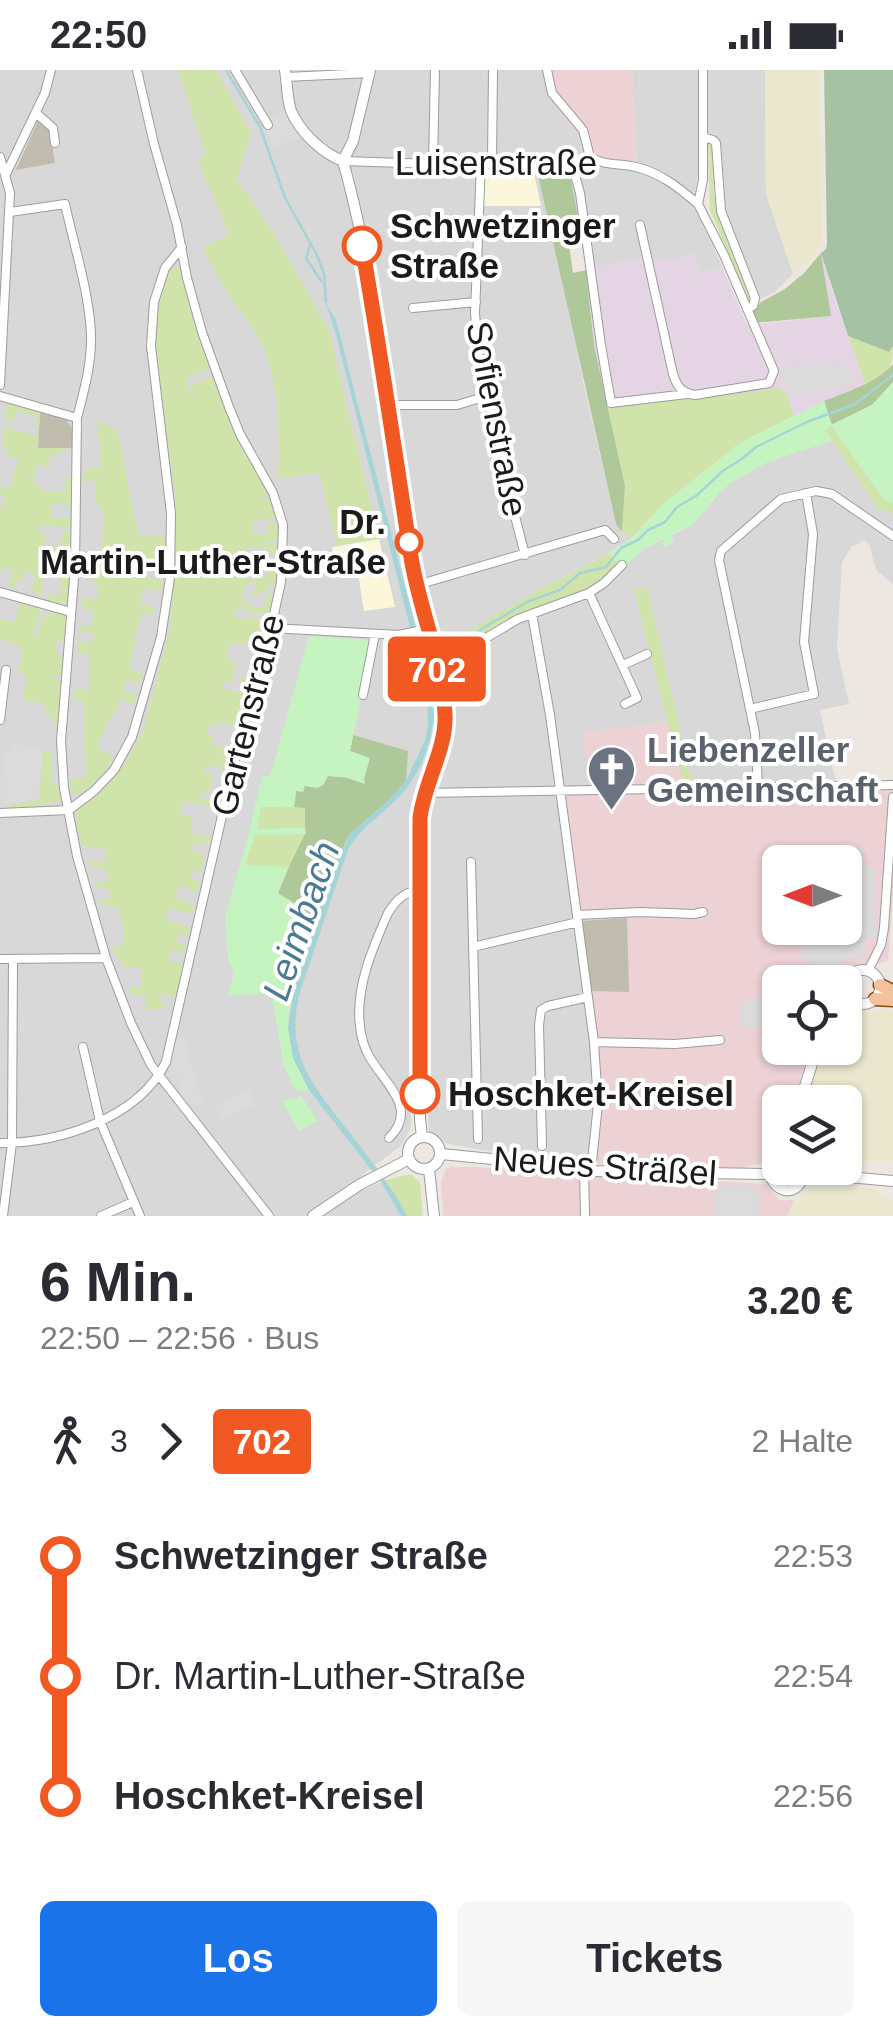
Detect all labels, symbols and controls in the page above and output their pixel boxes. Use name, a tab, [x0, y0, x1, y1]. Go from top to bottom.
text: 22:50	[50, 14, 147, 56]
street label: Luisenstraße	[395, 143, 597, 182]
place label: Schwetzinger Straße	[390, 206, 616, 285]
marker: Schwetzinger Straße	[343, 227, 381, 265]
street label: Sofienstraße	[459, 318, 536, 520]
place label: Dr. Martin-Luther-Straße	[40, 502, 386, 581]
marker: Dr. Martin-Luther-Straße	[396, 529, 422, 555]
street label: Gartenstraße	[204, 610, 291, 820]
line badge: 702	[380, 636, 494, 702]
text: 702	[408, 650, 466, 689]
place label: Liebenzeller Gemeinschaft	[647, 730, 879, 809]
church icon: Liebenzeller Gemeinschaft	[586, 744, 638, 812]
water label: Leimbach	[254, 836, 348, 1006]
north arrow	[762, 845, 862, 945]
map controls	[762, 845, 862, 1185]
button: locate	[762, 965, 862, 1065]
place label: Hoschket-Kreisel	[448, 1074, 734, 1113]
marker: Hoschket-Kreisel	[401, 1075, 439, 1113]
button: layers	[762, 1085, 862, 1185]
street label: Neues Sträßel	[492, 1138, 718, 1193]
text: 6 Min.	[40, 1251, 196, 1313]
text: 3.20 €	[747, 1280, 853, 1322]
text: 22:50 – 22:56 · Bus	[40, 1320, 319, 1356]
icon: walk	[40, 1414, 95, 1469]
icon: forward	[143, 1414, 198, 1469]
text: 702	[233, 1422, 291, 1461]
text: 3	[110, 1423, 128, 1459]
text: 2 Halte	[752, 1423, 853, 1459]
text: Schwetzinger Straße	[114, 1535, 488, 1577]
text: 22:53	[773, 1538, 853, 1574]
text: Dr. Martin-Luther-Straße	[114, 1655, 526, 1697]
text: 22:54	[773, 1658, 853, 1694]
text: Hoschket-Kreisel	[114, 1775, 424, 1817]
text: 22:56	[773, 1778, 853, 1814]
button: Los	[40, 1901, 437, 2016]
button: Tickets	[457, 1901, 853, 2016]

